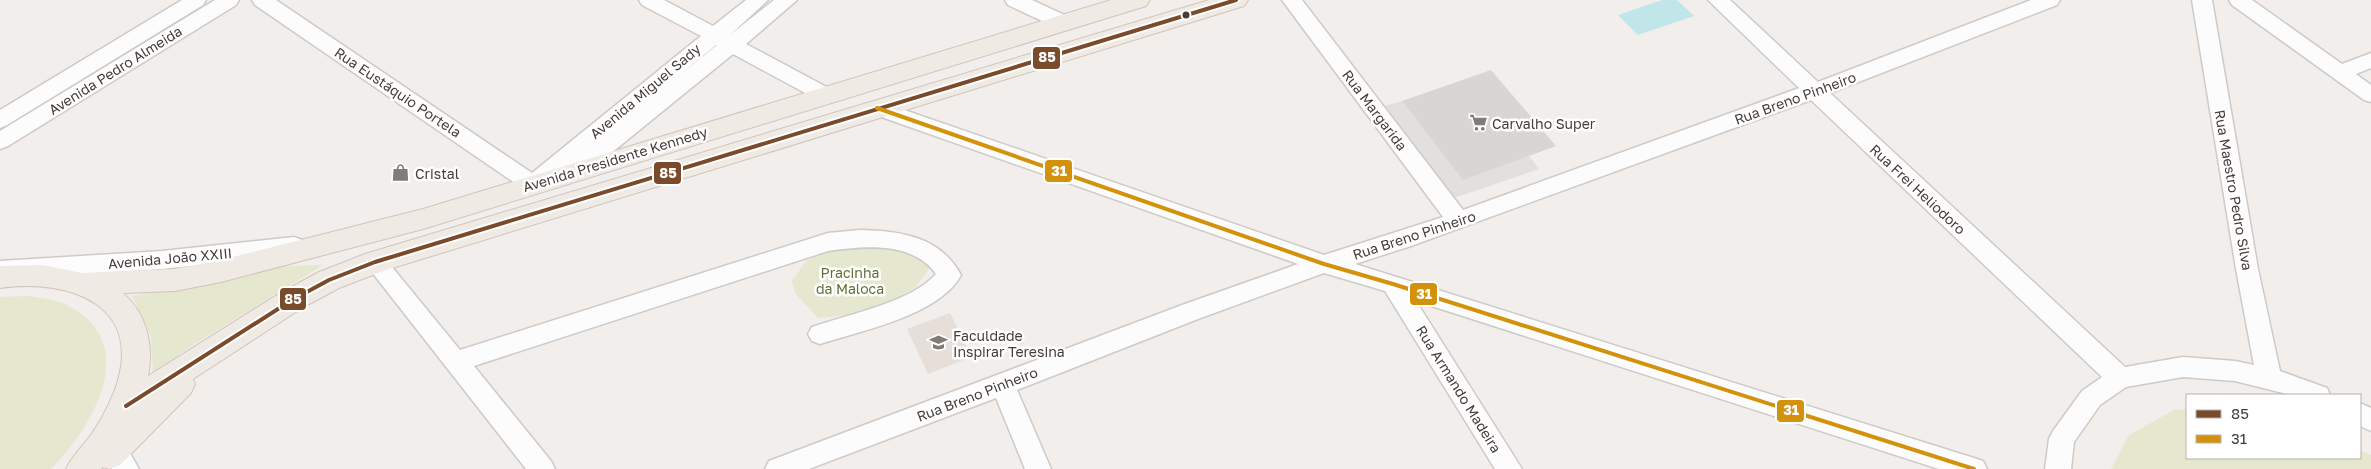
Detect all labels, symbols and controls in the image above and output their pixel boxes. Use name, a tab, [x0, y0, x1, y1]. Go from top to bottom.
unlabelled marker	[1181, 10, 1191, 20]
street label: Avenida Pedro Almeida	[45, 22, 185, 118]
street label: Avenida Miguel Sady	[586, 40, 704, 142]
street label: Rua Eustáquio Portela	[331, 43, 465, 141]
line badge: 85	[1032, 46, 1061, 70]
text: 85	[1038, 48, 1056, 65]
street label: Rua Margarida	[1339, 66, 1411, 154]
street label: Rua Breno Pinheiro	[1732, 68, 1858, 128]
street label: Rua Maestro Pedro Silva	[2212, 108, 2256, 272]
supermarket icon: Carvalho Super	[1468, 113, 1488, 133]
place label: Carvalho Super	[1492, 115, 1596, 132]
street label: Avenida Presidente Kennedy	[521, 123, 709, 195]
street label: Rua Frei Heliodoro	[1867, 140, 1969, 238]
line badge: 31	[1044, 159, 1073, 183]
line badge: 85	[653, 161, 682, 185]
text: 31	[1051, 162, 1067, 179]
shop icon: Cristal	[391, 163, 411, 183]
text: 85	[659, 164, 677, 181]
place label: Cristal	[415, 165, 459, 182]
street label: Rua Breno Pinheiro	[1350, 207, 1478, 263]
street label: Avenida João XXIII	[107, 244, 233, 272]
park label: Pracinha da Maloca	[816, 264, 884, 297]
line badge: 31	[1409, 282, 1438, 306]
text: 31	[1416, 285, 1432, 302]
line badge: 85	[279, 287, 307, 311]
text: 85	[284, 290, 302, 307]
street label: Rua Armando Madeira	[1413, 322, 1505, 456]
place label: Faculdade Inspirar Teresina	[953, 327, 1065, 360]
school or university icon: Faculdade Inspirar Teresina	[929, 333, 949, 353]
street label: Rua Breno Pinheiro	[914, 363, 1040, 425]
legend	[2186, 394, 2361, 459]
line badge: 31	[1776, 399, 1805, 423]
text: 31	[1783, 401, 1799, 418]
text: 85	[2231, 404, 2249, 422]
text: 31	[2231, 429, 2247, 447]

